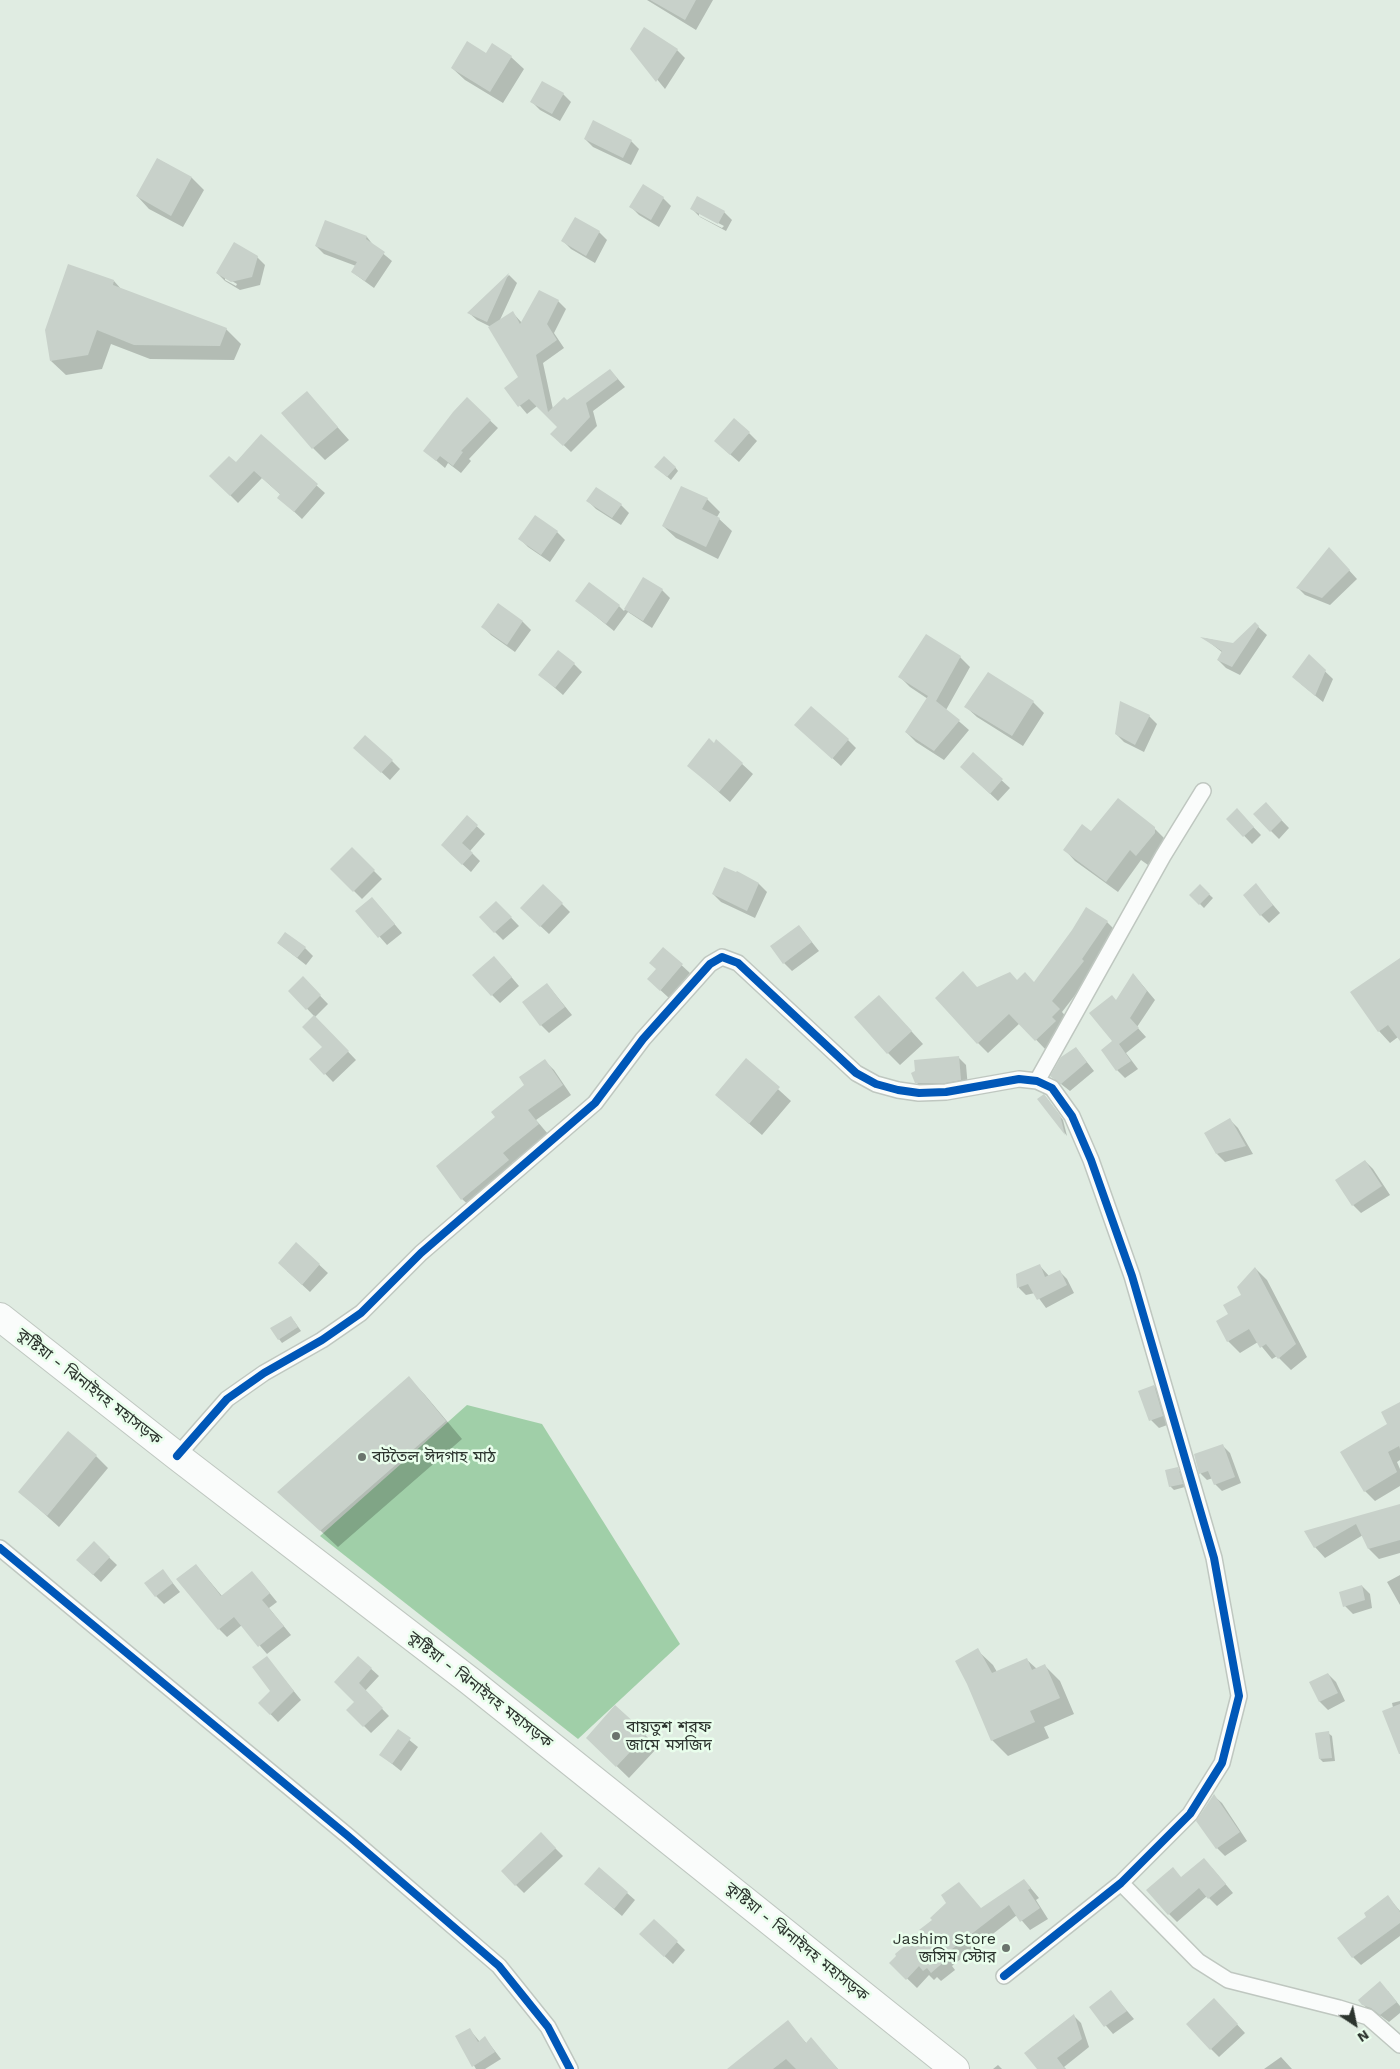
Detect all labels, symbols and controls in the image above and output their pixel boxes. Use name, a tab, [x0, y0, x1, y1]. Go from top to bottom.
street label: কুষ্টিয়া - ঝিনাইদহ মহাসড়ক	[13, 1325, 165, 1449]
place label: বটতৈল ঈদগাহ মাঠ	[372, 1447, 496, 1467]
marker: বটতৈল ঈদগাহ মাঠ	[356, 1451, 368, 1463]
street label: কুষ্টিয়া - ঝিনাইদহ মহাসড়ক	[404, 1628, 556, 1752]
place label: বায়তুশ শরফ জামে মসজিদ	[626, 1717, 712, 1755]
marker: বায়তুশ শরফ জামে মসজিদ	[610, 1730, 622, 1742]
street label: কুষ্টিয়া - ঝিনাইদহ মহাসড়ক	[722, 1878, 872, 2006]
place label: Jashim Store জসিম স্টোর	[893, 1929, 996, 1967]
marker: Jashim Store জসিম স্টোর	[1000, 1942, 1012, 1954]
north arrow	[1330, 1999, 1380, 2049]
text: N	[1355, 2027, 1372, 2046]

